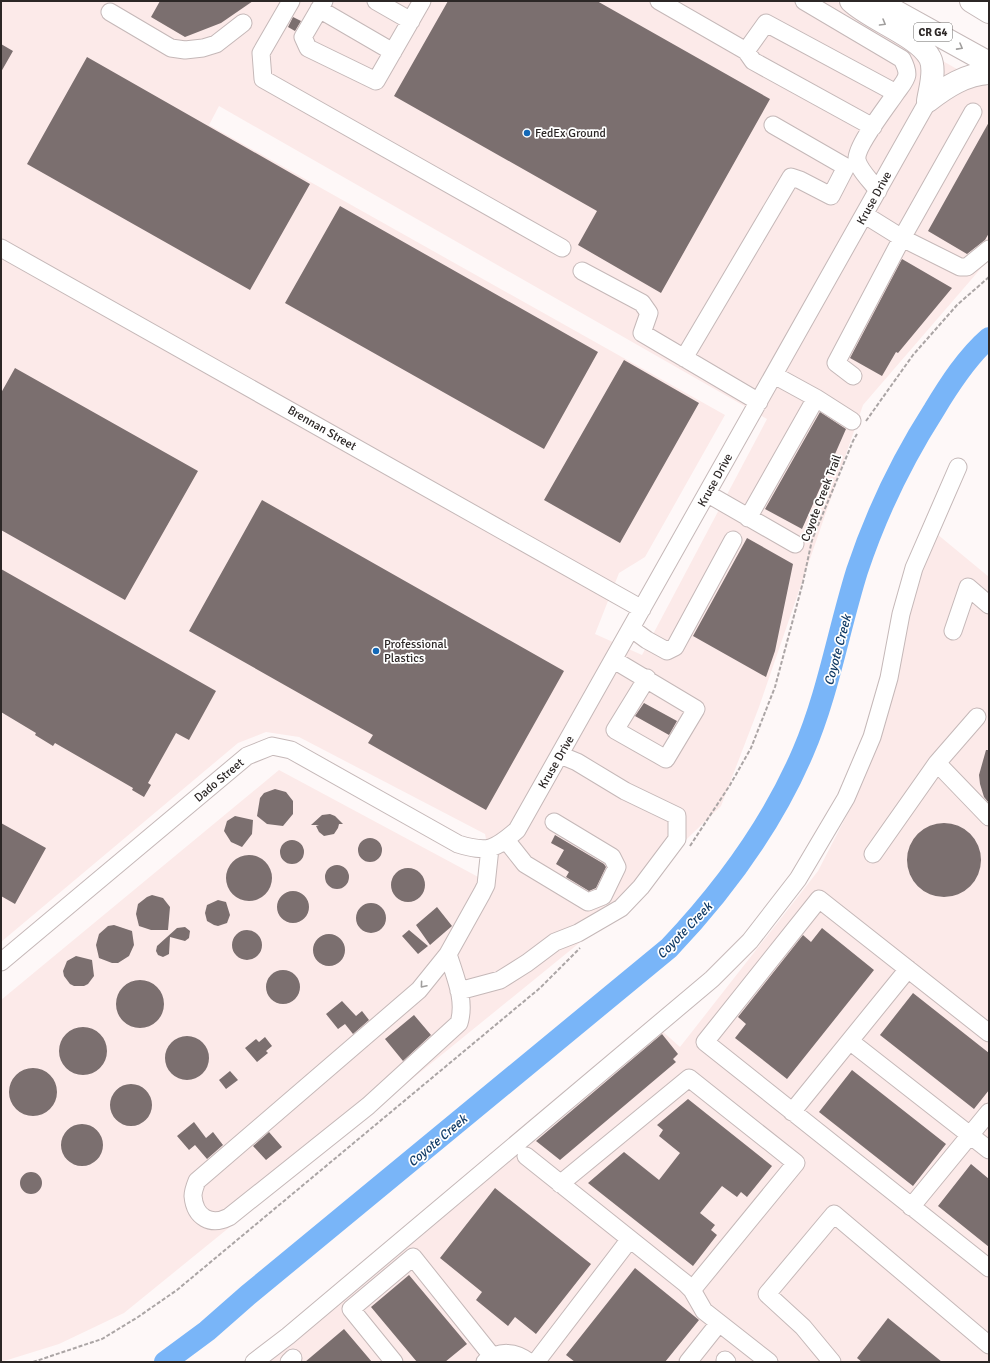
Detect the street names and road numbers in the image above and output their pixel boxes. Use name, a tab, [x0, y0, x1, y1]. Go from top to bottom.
road number: CR G4	[914, 23, 952, 41]
street label: Kruse Drive	[854, 169, 895, 228]
street label: Brennan Street	[285, 403, 359, 454]
street label: Kruse Drive	[695, 451, 736, 510]
street label: Coyote Creek Trail	[798, 452, 845, 544]
street label: Kruse Drive	[535, 733, 578, 791]
street label: Dado Street	[191, 755, 247, 805]

